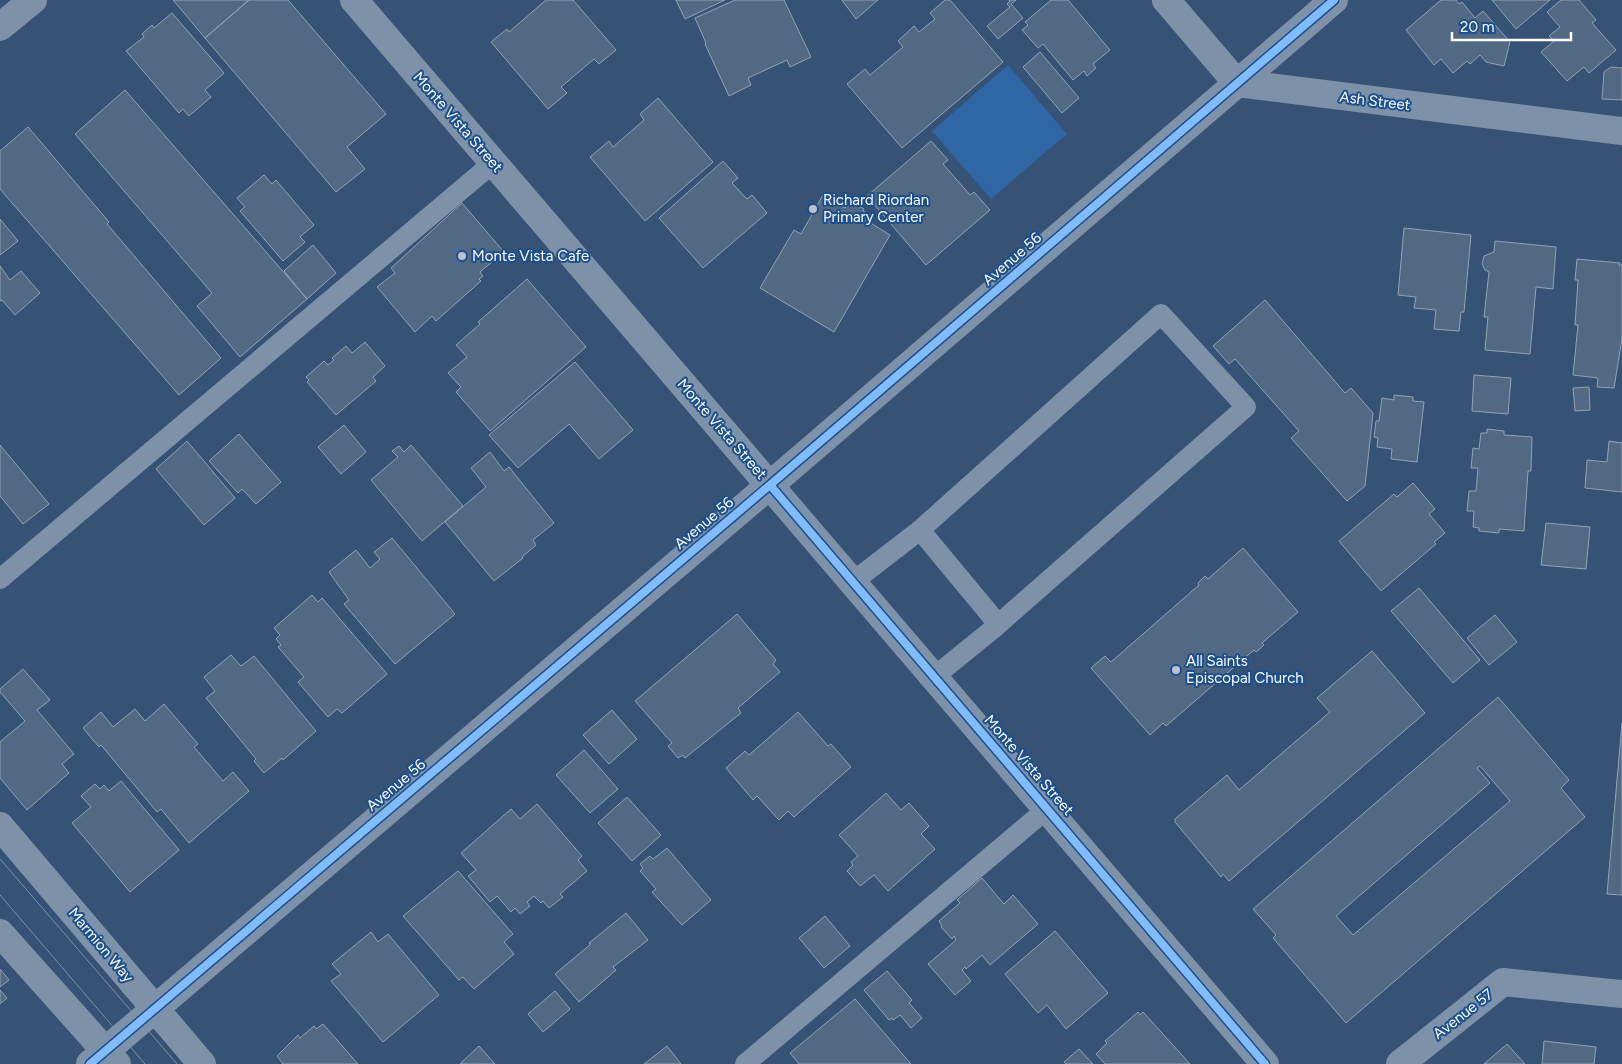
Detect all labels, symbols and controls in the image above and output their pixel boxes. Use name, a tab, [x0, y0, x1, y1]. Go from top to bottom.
scale bar	[1452, 10, 1571, 42]
text: 20 m	[1460, 18, 1494, 36]
street label: Monte Vista Street	[409, 68, 507, 176]
street label: Ash Street	[1339, 88, 1412, 114]
place label: Richard Riordan Primary Center	[823, 191, 929, 226]
marker: Richard Riordan Primary Center	[807, 203, 819, 215]
street label: Avenue 56	[979, 228, 1045, 289]
place label: Monte Vista Cafe	[472, 247, 589, 265]
marker: Monte Vista Cafe	[456, 250, 468, 262]
street label: Monte Vista Street	[673, 375, 771, 483]
street label: Avenue 56	[671, 493, 738, 553]
place label: All Saints Episcopal Church	[1186, 652, 1304, 687]
marker: All Saints Episcopal Church	[1170, 664, 1182, 676]
street label: Monte Vista Street	[980, 711, 1078, 819]
street label: Avenue 56	[363, 755, 430, 815]
street label: Marmion Way	[65, 904, 137, 986]
street label: Avenue 57	[1429, 985, 1497, 1043]

